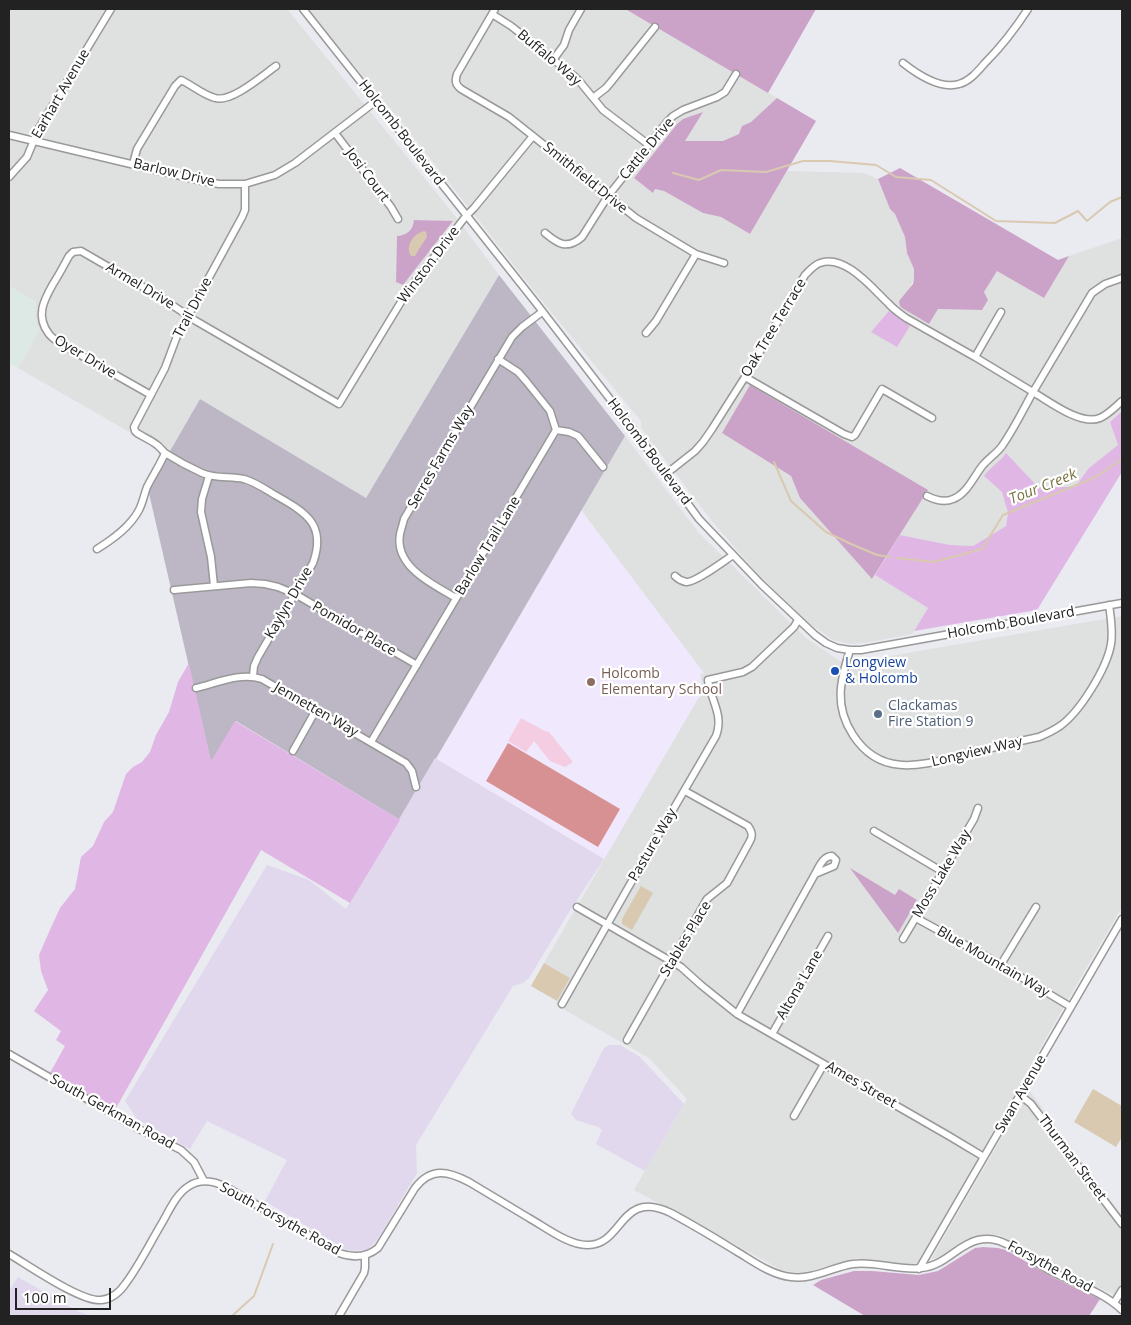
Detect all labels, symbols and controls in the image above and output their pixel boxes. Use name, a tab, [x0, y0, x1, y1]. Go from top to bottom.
street label: Buffalo Way	[514, 26, 584, 90]
street label: Earhart Avenue	[29, 46, 93, 142]
street label: Holcomb Boulevard	[355, 77, 447, 189]
street label: Cattle Drive	[616, 115, 678, 183]
street label: Smithfield Drive	[539, 139, 631, 217]
street label: Josi Court	[341, 145, 393, 205]
street label: Barlow Drive	[132, 155, 216, 191]
street label: Winston Drive	[395, 223, 463, 307]
street label: Armel Drive	[103, 259, 177, 313]
street label: Trail Drive	[170, 275, 216, 341]
street label: Oak Tree Terrace	[738, 276, 810, 380]
street label: Oyer Drive	[51, 332, 119, 382]
street label: Holcomb Boulevard	[603, 395, 695, 509]
street label: Serres Farms Way	[405, 402, 477, 512]
water label: Tour Creek	[1007, 465, 1079, 509]
street label: Barlow Trail Lane	[452, 493, 524, 599]
street label: Kaylyn Drive	[262, 564, 316, 642]
street label: Pomidor Place	[309, 598, 399, 660]
street label: Holcomb Boulevard	[946, 604, 1076, 642]
place label: Longview & Holcomb	[845, 655, 918, 688]
marker: Longview & Holcomb	[829, 665, 841, 677]
place label: Holcomb Elementary School	[601, 666, 722, 699]
marker: Holcomb Elementary School	[585, 676, 597, 688]
street label: Jennetten Way	[271, 679, 361, 741]
place label: Clackamas Fire Station 9	[888, 698, 974, 730]
marker: Clackamas Fire Station 9	[872, 708, 884, 720]
street label: Longview Way	[930, 733, 1024, 771]
street label: Pasture Way	[625, 806, 681, 884]
street label: Moss Lake Way	[909, 827, 975, 921]
street label: Stables Place	[657, 898, 715, 980]
street label: Blue Mountain Way	[934, 923, 1052, 1001]
street label: Altona Lane	[773, 947, 827, 1023]
street label: Swan Avenue	[992, 1052, 1050, 1136]
street label: Ames Street	[823, 1058, 899, 1112]
street label: South Gerkman Road	[47, 1071, 177, 1153]
street label: Thurman Street	[1034, 1112, 1110, 1204]
street label: South Forsythe Road	[217, 1179, 343, 1259]
street label: Forsythe Road	[1005, 1238, 1095, 1296]
scale bar	[18, 1278, 114, 1310]
text: 100 m	[23, 1287, 67, 1307]

